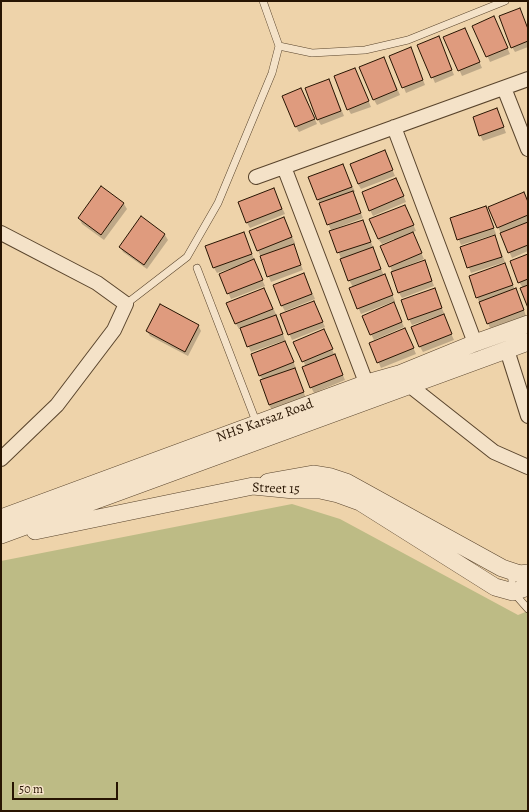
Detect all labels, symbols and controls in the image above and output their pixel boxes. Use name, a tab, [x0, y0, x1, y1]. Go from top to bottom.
street label: NHS Karsaz Road	[214, 396, 316, 446]
street label: Street 15	[252, 480, 300, 498]
scale bar	[14, 774, 120, 800]
text: 50 m	[19, 781, 43, 797]

